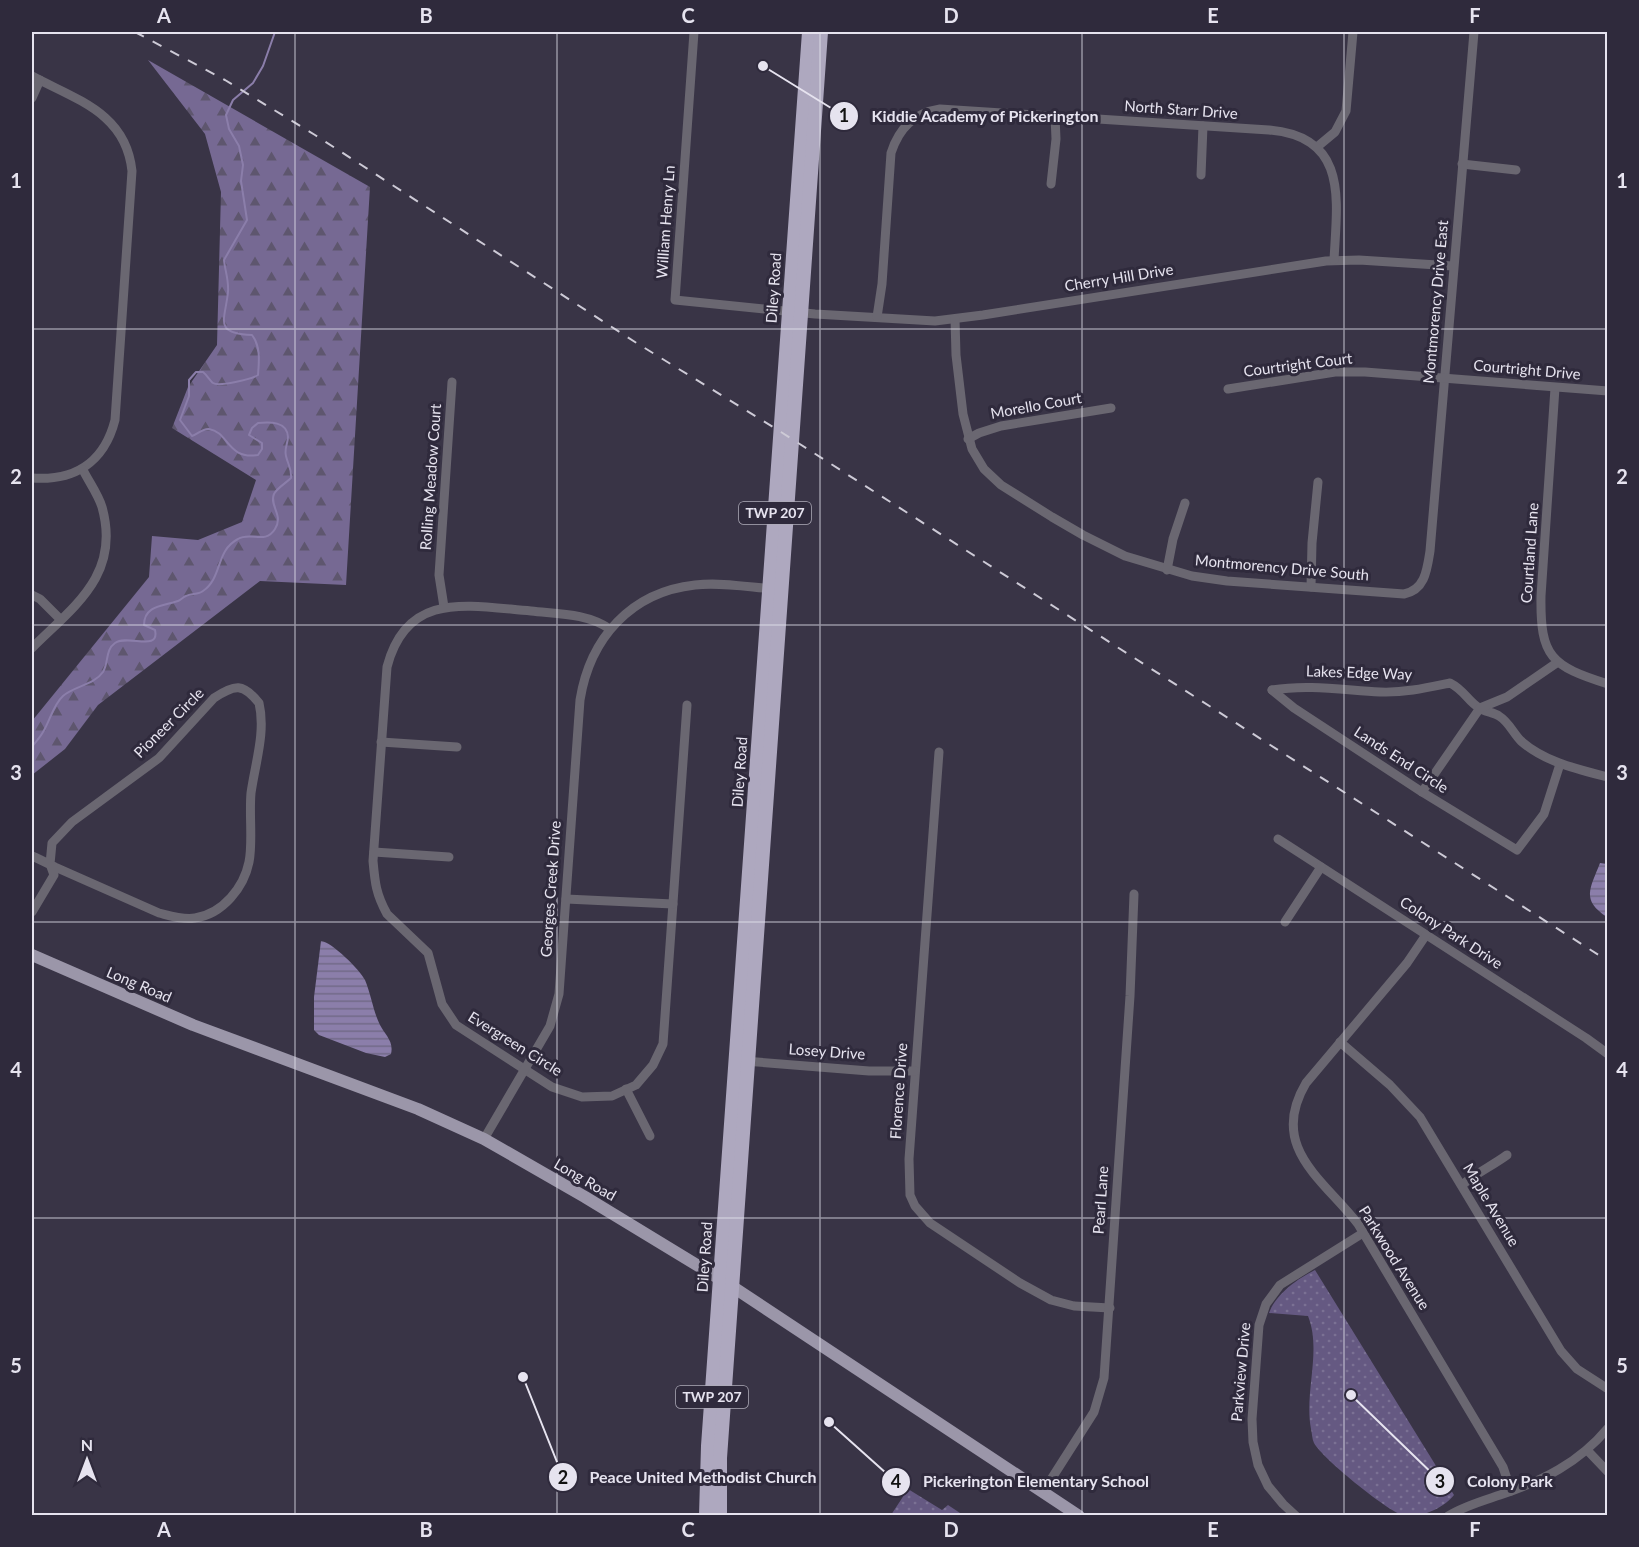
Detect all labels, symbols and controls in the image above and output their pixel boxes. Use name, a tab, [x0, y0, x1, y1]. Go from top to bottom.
text: A	[156, 3, 171, 27]
text: B	[419, 3, 433, 27]
text: C	[681, 3, 695, 27]
text: D	[943, 3, 959, 27]
text: E	[1207, 3, 1219, 27]
text: F	[1469, 3, 1481, 27]
street label: North Starr Drive	[1124, 96, 1238, 122]
callout: Kiddie Academy of Pickerington	[829, 99, 1111, 133]
text: 1	[839, 104, 849, 126]
text: Kiddie Academy of Pickerington	[872, 106, 1098, 125]
street label: William Henry Ln	[652, 165, 678, 279]
text: 1	[10, 168, 22, 192]
text: 1	[1616, 168, 1628, 192]
street label: Montmorency Drive East	[1419, 219, 1451, 384]
street label: Diley Road	[762, 252, 784, 324]
street label: Cherry Hill Drive	[1063, 260, 1175, 295]
street label: Courtright Court	[1242, 348, 1354, 380]
street label: Courtright Drive	[1473, 355, 1582, 383]
street label: Morello Court	[989, 388, 1083, 422]
street label: Rolling Meadow Court	[416, 402, 444, 551]
text: 2	[10, 464, 22, 488]
text: 2	[1616, 464, 1628, 488]
road number: TWP 207	[739, 502, 811, 524]
street label: Courtland Lane	[1517, 502, 1541, 604]
street label: Montmorency Drive South	[1194, 550, 1370, 584]
street label: Lakes Edge Way	[1306, 661, 1413, 683]
street label: Pioneer Circle	[130, 683, 207, 761]
street label: Lands End Circle	[1351, 722, 1452, 796]
street label: Diley Road	[728, 736, 750, 808]
text: 3	[10, 760, 22, 784]
text: 3	[1616, 760, 1628, 784]
street label: Georges Creek Drive	[536, 820, 564, 958]
street label: Colony Park Drive	[1397, 892, 1506, 972]
street label: Long Road	[104, 962, 175, 1006]
street label: Evergreen Circle	[465, 1007, 566, 1079]
street label: Losey Drive	[788, 1039, 866, 1063]
street label: Florence Drive	[886, 1042, 910, 1140]
text: 4	[10, 1057, 22, 1081]
text: 4	[1616, 1057, 1628, 1081]
street label: Long Road	[551, 1154, 620, 1204]
street label: Maple Avenue	[1460, 1160, 1524, 1249]
street label: Pearl Lane	[1089, 1165, 1111, 1235]
street label: Parkwood Avenue	[1356, 1202, 1434, 1313]
street label: Diley Road	[693, 1221, 715, 1293]
street label: Parkview Drive	[1227, 1321, 1253, 1422]
text: 5	[10, 1353, 22, 1377]
text: 5	[1616, 1353, 1628, 1377]
road number: TWP 207	[676, 1386, 748, 1408]
north arrow	[57, 1430, 117, 1490]
text: N	[81, 1435, 93, 1454]
callout: Peace United Methodist Church	[548, 1460, 829, 1494]
callout: Colony Park	[1425, 1464, 1565, 1498]
callout: Pickerington Elementary School	[881, 1465, 1161, 1499]
text: 2	[558, 1466, 568, 1488]
text: Peace United Methodist Church	[590, 1467, 816, 1486]
text: 4	[891, 1470, 901, 1492]
text: 3	[1435, 1470, 1445, 1492]
text: Pickerington Elementary School	[923, 1471, 1149, 1490]
text: Colony Park	[1467, 1471, 1553, 1490]
text: A	[156, 1517, 171, 1541]
text: B	[419, 1517, 433, 1541]
text: C	[681, 1517, 695, 1541]
text: D	[943, 1517, 959, 1541]
text: E	[1207, 1517, 1219, 1541]
text: F	[1469, 1517, 1481, 1541]

